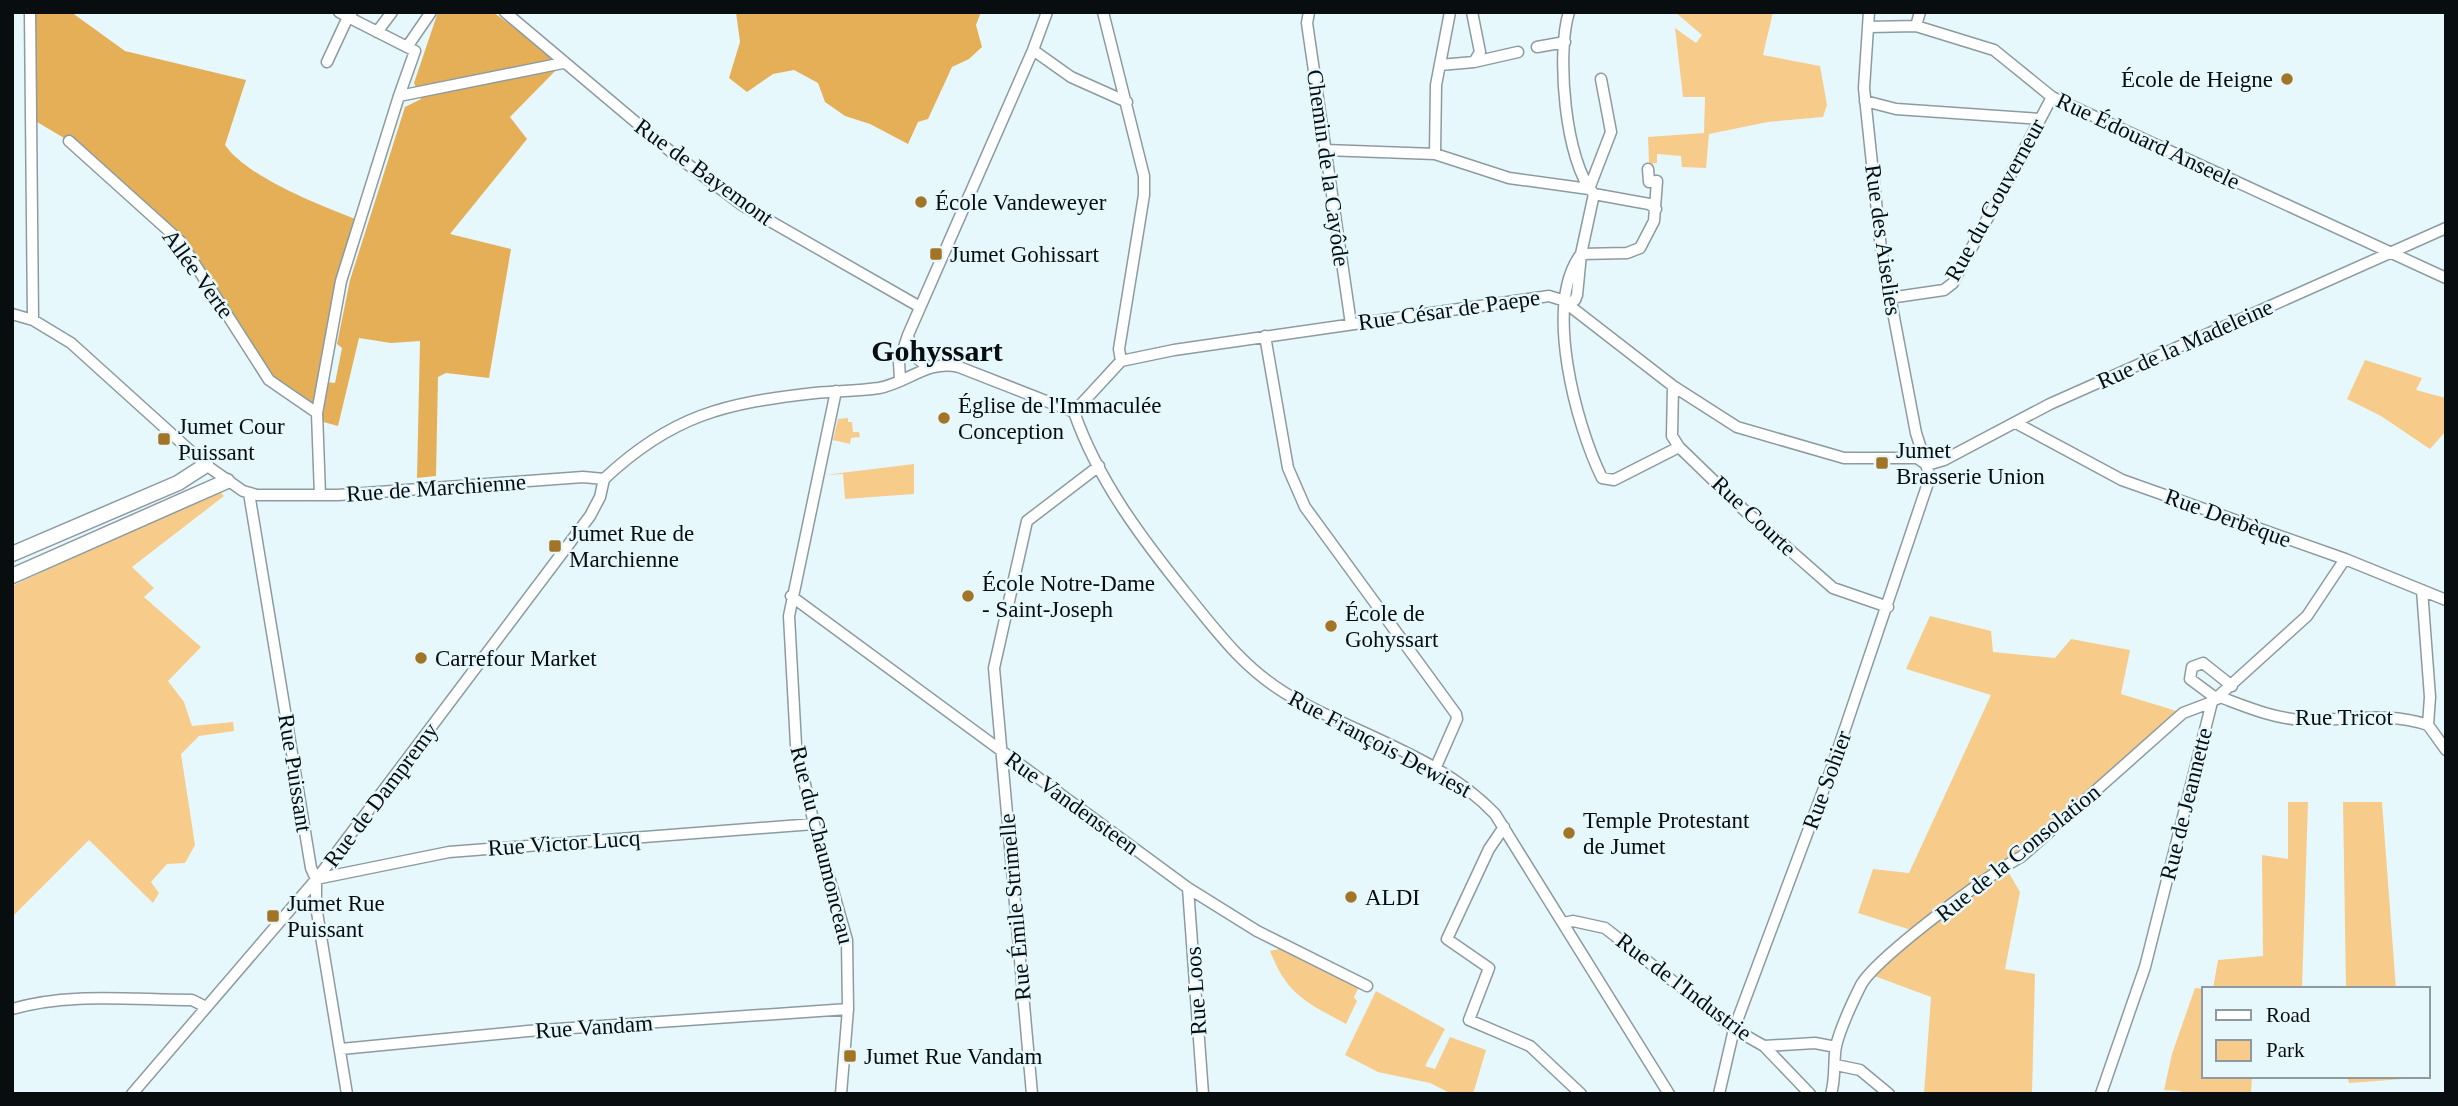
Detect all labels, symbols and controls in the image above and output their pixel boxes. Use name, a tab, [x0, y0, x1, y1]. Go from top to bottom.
place label: École de Heigne	[2121, 67, 2273, 92]
street label: Chemin de la Cayôde	[1302, 68, 1354, 268]
marker: École de Heigne	[2279, 71, 2295, 87]
street label: Rue Édouard Anseele	[2052, 88, 2244, 194]
street label: Rue de Bayemont	[630, 113, 779, 231]
street label: Rue du Gouverneur	[1940, 114, 2050, 285]
street label: Rue des Aiselies	[1860, 163, 1906, 317]
place label: École Vandeweyer	[935, 190, 1107, 215]
marker: École Vandeweyer	[913, 194, 929, 210]
street label: Allée Verte	[157, 225, 239, 323]
place label: Jumet Gohissart	[950, 242, 1099, 267]
marker: Jumet Gohissart	[928, 246, 944, 262]
street label: Rue César de Paepe	[1357, 285, 1541, 335]
street label: Rue de la Madeleine	[2093, 294, 2277, 394]
district label: Gohyssart	[871, 334, 1003, 367]
place label: Église de l'Immaculée Conception	[958, 393, 1161, 444]
marker: Église de l'Immaculée Conception	[936, 410, 952, 426]
place label: Jumet Cour Puissant	[178, 414, 285, 465]
marker: Jumet Cour Puissant	[156, 431, 172, 447]
place label: Jumet Brasserie Union	[1896, 438, 2045, 489]
marker: Jumet Brasserie Union	[1874, 455, 1890, 471]
street label: Rue de Marchienne	[345, 469, 527, 507]
street label: Rue Courte	[1707, 471, 1801, 561]
street label: Rue Derbèque	[2162, 484, 2294, 552]
place label: Jumet Rue de Marchienne	[569, 521, 694, 572]
marker: Jumet Rue de Marchienne	[547, 538, 563, 554]
place label: École Notre-Dame - Saint-Joseph	[982, 571, 1155, 622]
marker: École Notre-Dame - Saint-Joseph	[960, 588, 976, 604]
place label: École de Gohyssart	[1345, 601, 1439, 652]
marker: École de Gohyssart	[1323, 618, 1339, 634]
place label: Carrefour Market	[435, 646, 597, 671]
marker: Carrefour Market	[413, 650, 429, 666]
street label: Rue François Dewiest	[1284, 685, 1476, 803]
street label: Rue Tricot	[2295, 705, 2393, 730]
street label: Rue Puissant	[273, 712, 317, 835]
street label: Rue de Dampremy	[319, 718, 444, 872]
street label: Rue de Jeannette	[2155, 725, 2217, 883]
street label: Rue Sohier	[1798, 727, 1856, 833]
street label: Rue du Chaumonceau	[785, 743, 859, 947]
street label: Rue Vandensteen	[1000, 746, 1144, 860]
street label: Rue de la Consolation	[1931, 779, 2105, 927]
place label: Temple Protestant de Jumet	[1583, 808, 1750, 859]
street label: Rue Émile Strimelle	[994, 812, 1036, 1002]
street label: Rue Victor Lucq	[487, 825, 642, 861]
marker: Temple Protestant de Jumet	[1561, 825, 1577, 841]
place label: ALDI	[1365, 885, 1420, 910]
marker: ALDI	[1343, 889, 1359, 905]
place label: Jumet Rue Puissant	[287, 891, 385, 942]
marker: Jumet Rue Puissant	[265, 908, 281, 924]
street label: Rue de l'Industrie	[1612, 928, 1756, 1046]
street label: Rue Loos	[1180, 946, 1212, 1036]
legend	[2202, 987, 2430, 1078]
text: Road	[2266, 1003, 2311, 1027]
street label: Rue Vandam	[534, 1010, 654, 1044]
text: Park	[2266, 1038, 2305, 1062]
place label: Jumet Rue Vandam	[864, 1044, 1043, 1069]
marker: Jumet Rue Vandam	[842, 1048, 858, 1064]

